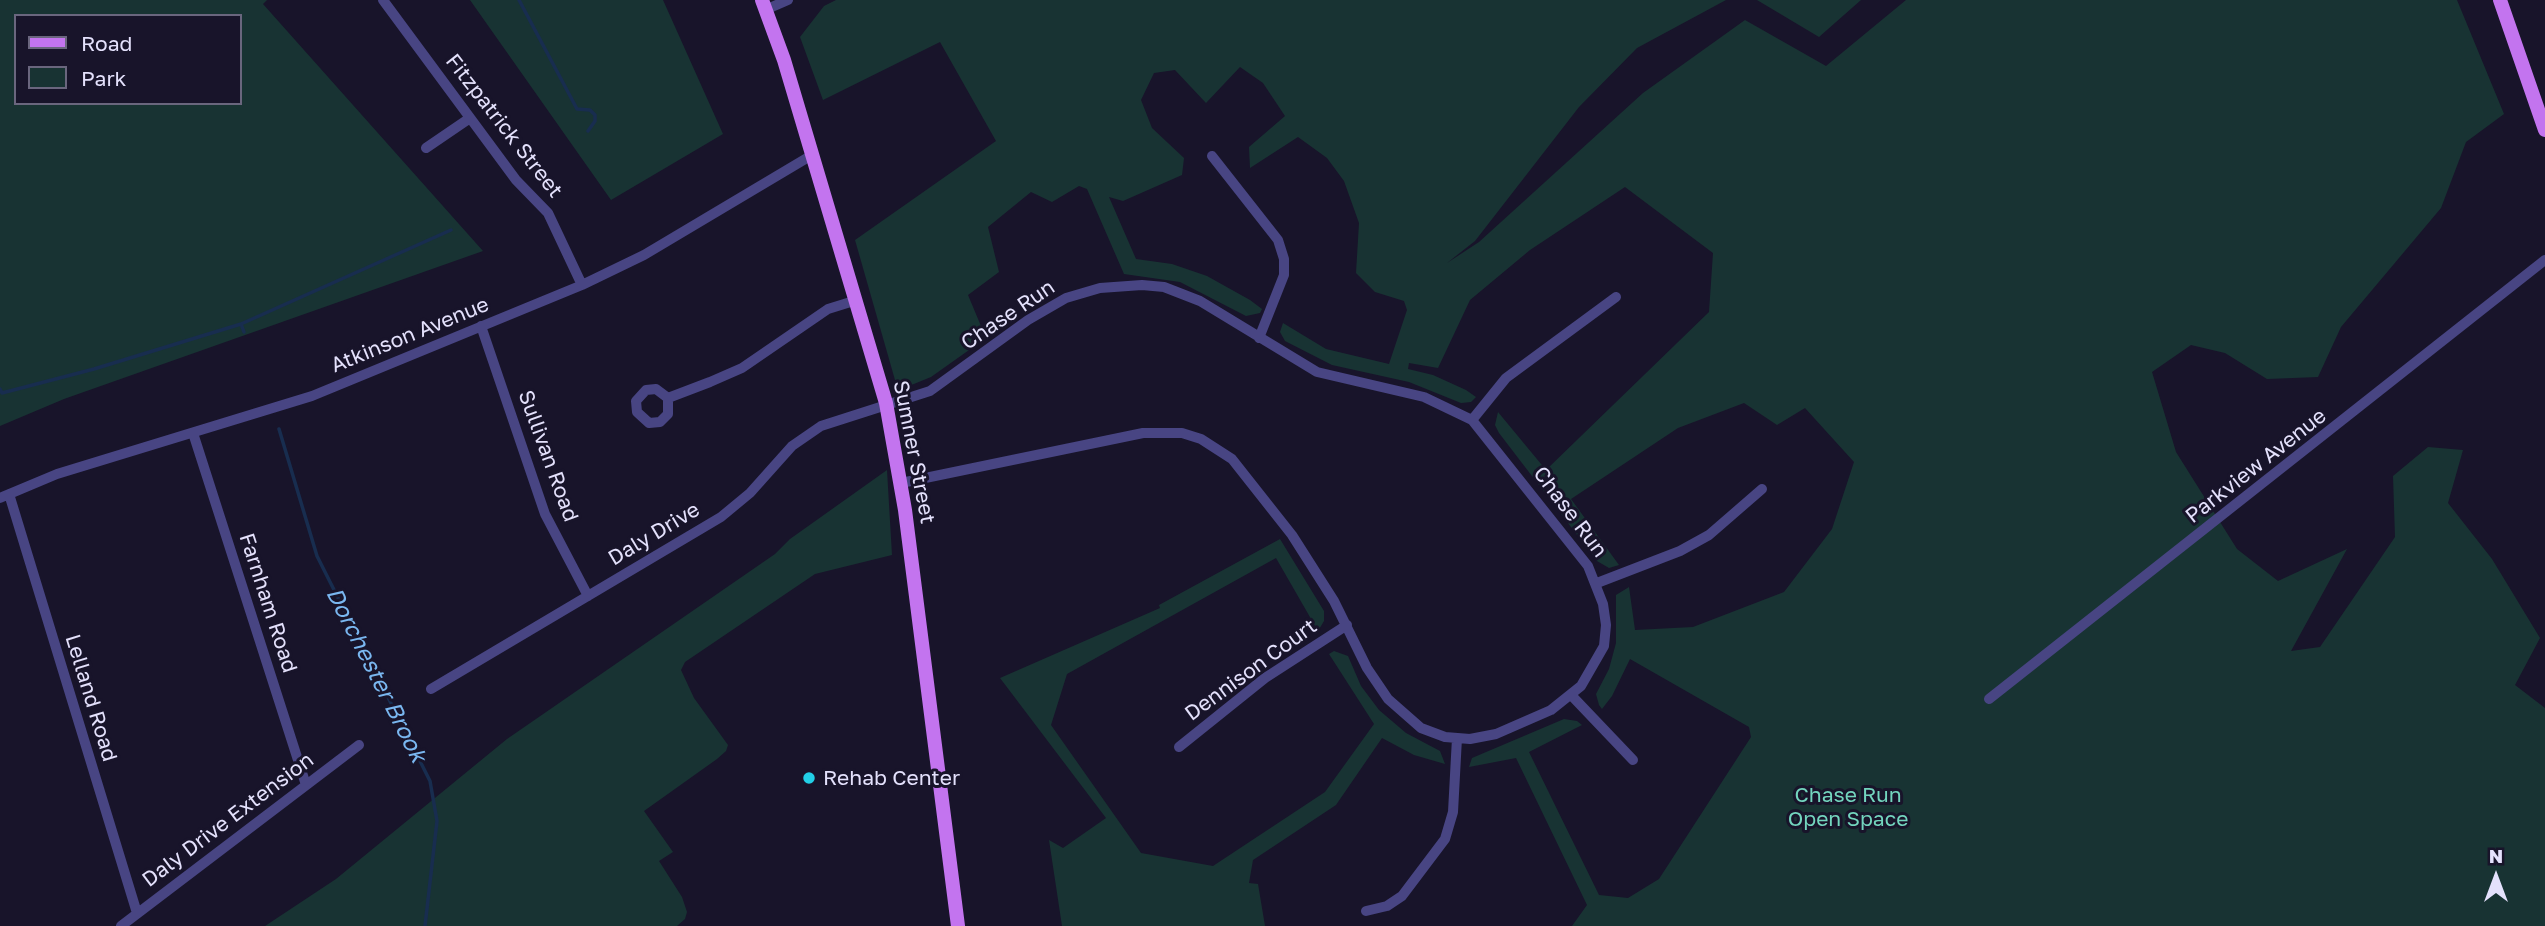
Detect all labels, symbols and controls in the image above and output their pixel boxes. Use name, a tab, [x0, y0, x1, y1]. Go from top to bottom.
legend	[14, 14, 242, 105]
text: Road	[81, 30, 132, 56]
street label: Fitzpatrick Street	[440, 49, 568, 203]
text: Park	[81, 65, 126, 91]
street label: Chase Run	[957, 275, 1059, 355]
street label: Atkinson Avenue	[327, 292, 493, 378]
street label: Sumner Street	[888, 378, 940, 526]
street label: Sullivan Road	[513, 387, 583, 525]
street label: Parkview Avenue	[2181, 403, 2331, 529]
street label: Chase Run	[1528, 462, 1612, 562]
street label: Daly Drive	[604, 497, 704, 571]
street label: Farnham Road	[234, 530, 302, 676]
water label: Dorchester Brook	[320, 583, 432, 767]
street label: Dennison Court	[1180, 614, 1322, 726]
street label: Lelland Road	[60, 631, 122, 765]
street label: Daly Drive Extension	[137, 747, 319, 893]
place label: Rehab Center	[823, 765, 960, 791]
marker: Rehab Center	[801, 770, 817, 786]
park label: Chase Run Open Space	[1788, 782, 1908, 832]
north arrow	[2461, 842, 2531, 912]
text: N	[2489, 844, 2503, 867]

